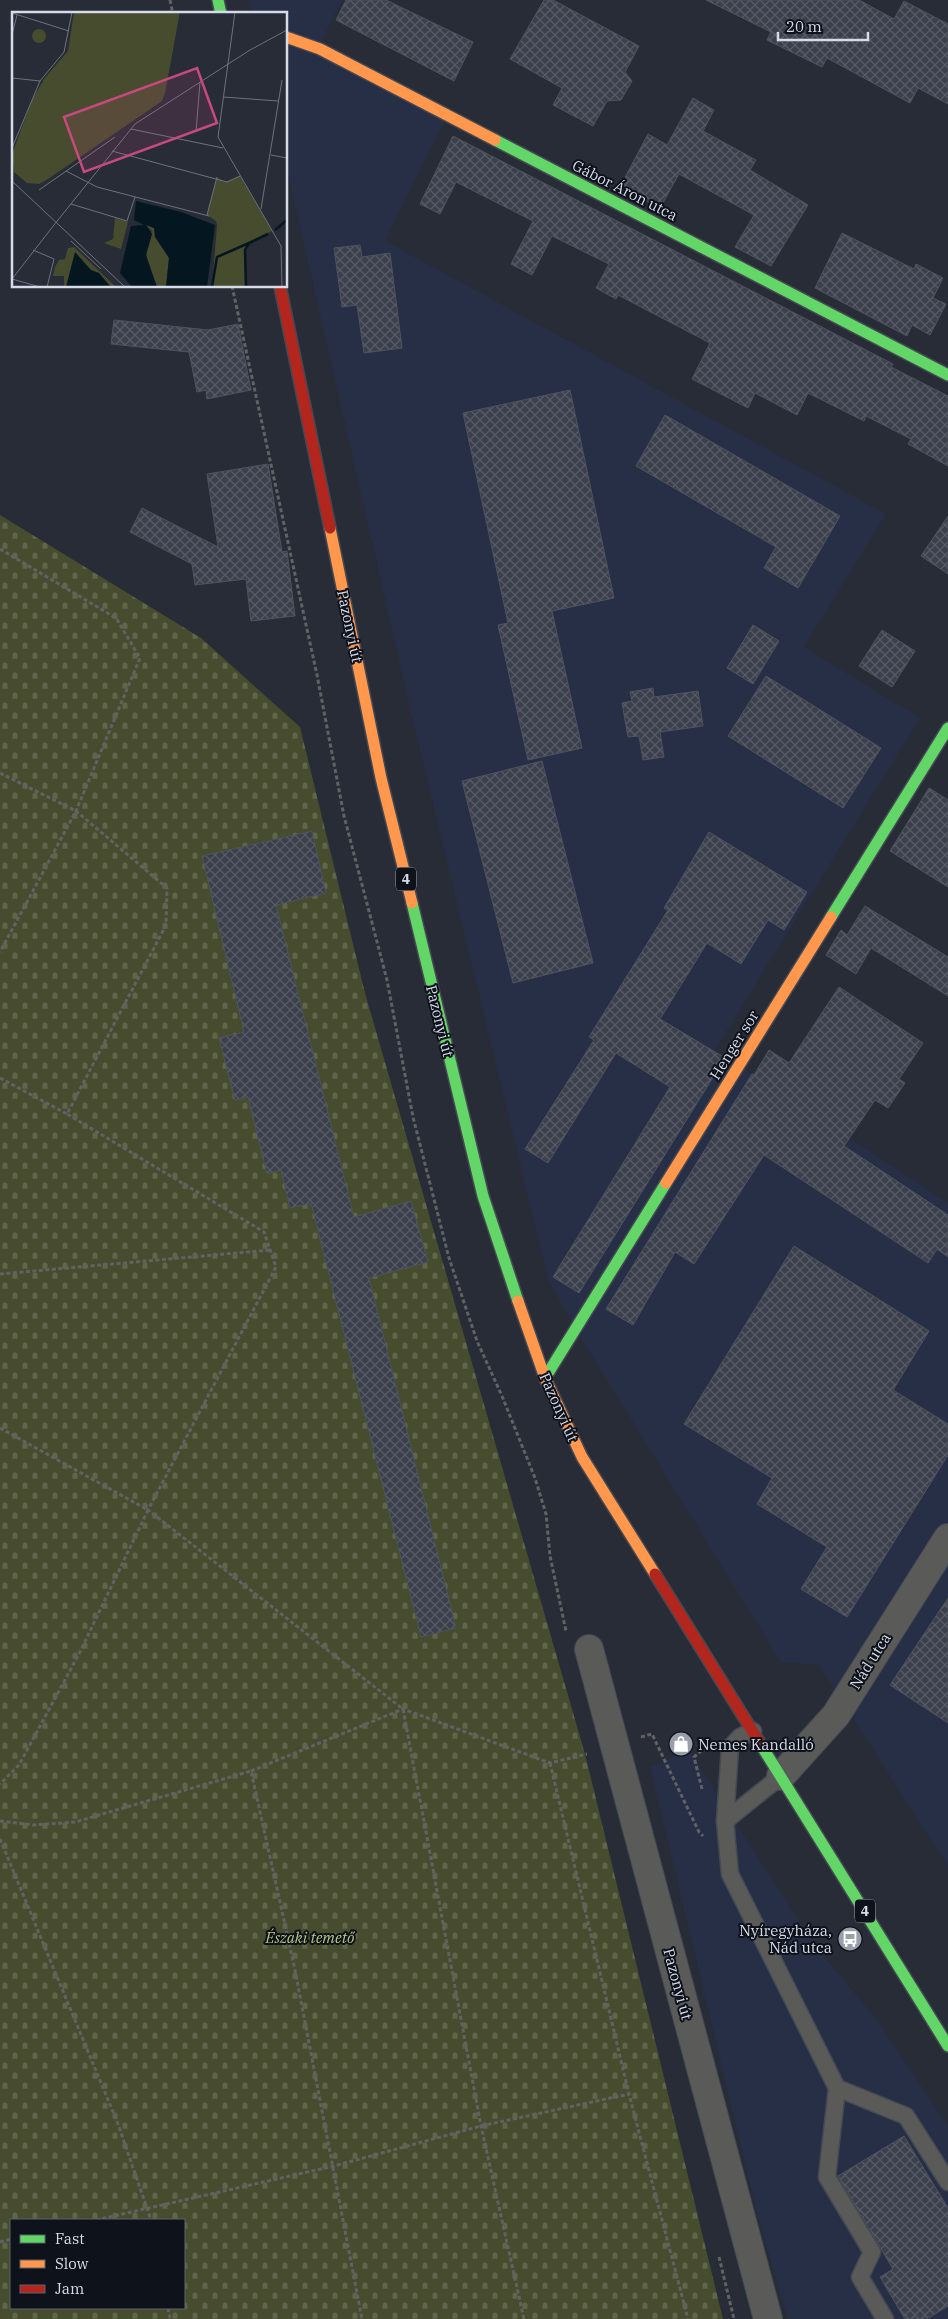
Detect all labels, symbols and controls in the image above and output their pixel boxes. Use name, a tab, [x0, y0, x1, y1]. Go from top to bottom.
scale bar	[778, 10, 868, 42]
inset map	[12, 12, 288, 288]
text: 20 m	[786, 17, 822, 36]
street label: Gábor Áron utca	[569, 155, 681, 225]
street label: Pazonyi út	[333, 588, 367, 664]
road number: 4	[396, 868, 416, 891]
street label: Pazonyi út	[422, 983, 458, 1059]
street label: Henger sor	[705, 1007, 763, 1083]
street label: Pazonyi út	[535, 1370, 583, 1444]
street label: Nád utca	[845, 1629, 895, 1693]
shop icon: Nemes Kandalló	[668, 1731, 694, 1757]
place label: Nemes Kandalló	[698, 1735, 814, 1754]
road number: 4	[855, 1900, 875, 1922]
place label: Nyíregyháza, Nád utca	[739, 1921, 832, 1957]
bus stop icon: Nyíregyháza, Nád utca	[837, 1926, 863, 1952]
park label: Északi temető	[265, 1928, 356, 1947]
street label: Pazonyi út	[659, 1946, 697, 2022]
legend	[10, 2219, 185, 2309]
text: Fast	[55, 2229, 85, 2248]
text: Slow	[55, 2254, 89, 2273]
text: Jam	[55, 2279, 84, 2298]

